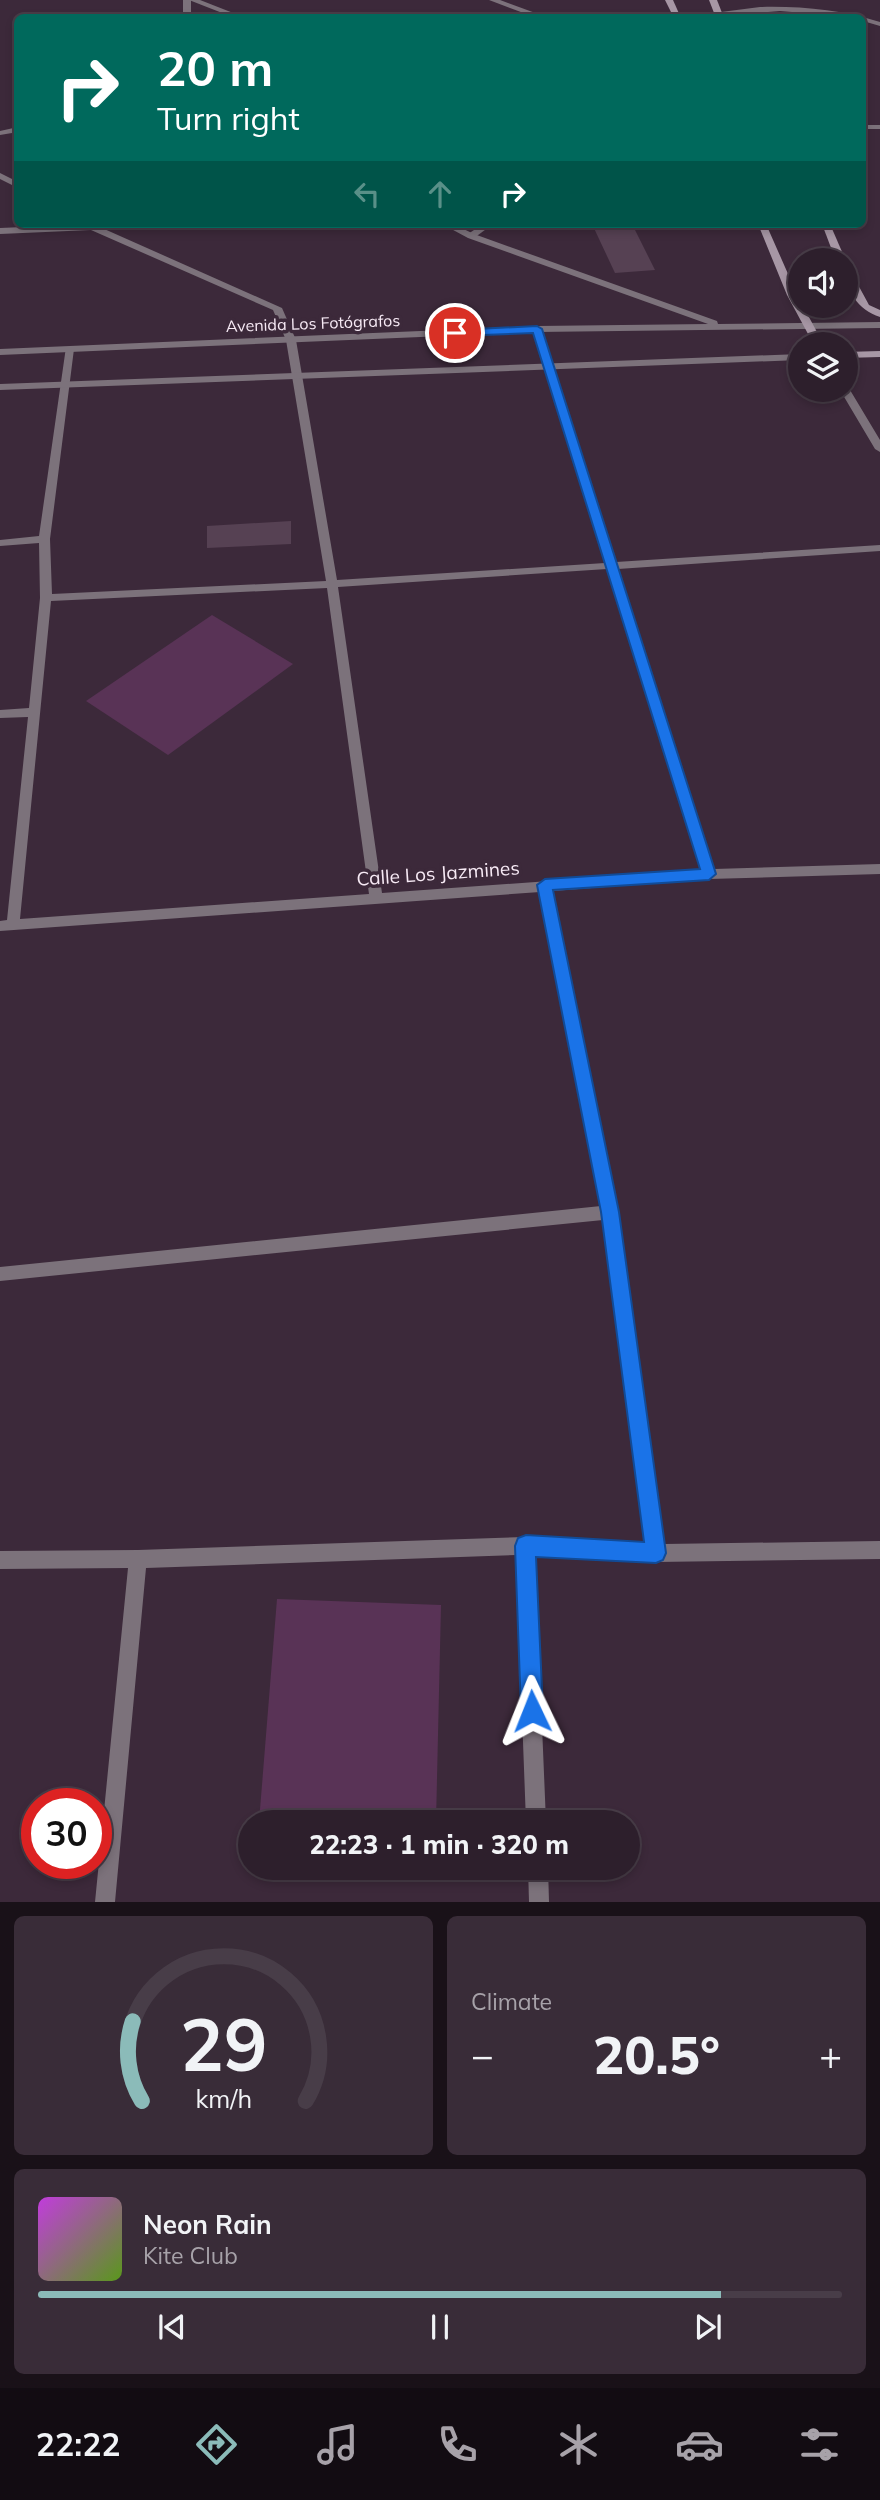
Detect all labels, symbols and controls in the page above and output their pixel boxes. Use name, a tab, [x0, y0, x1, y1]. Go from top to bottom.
text: 20 m	[157, 37, 273, 98]
icon: right	[42, 42, 133, 133]
text: Turn right	[157, 98, 300, 138]
icon: left	[348, 175, 386, 213]
icon: ahead	[421, 175, 459, 213]
icon: right	[494, 175, 532, 213]
map controls	[788, 248, 858, 402]
button: sound	[788, 248, 858, 318]
pin	[425, 303, 485, 363]
street label: Avenida Los Fotógrafos	[225, 310, 401, 336]
icon: arrive	[436, 314, 474, 352]
button: layers	[788, 332, 858, 402]
street label: Calle Los Jazmines	[356, 855, 520, 891]
position arrow	[495, 1674, 569, 1748]
speed limit sign: 30	[21, 1788, 112, 1879]
text: 22:23 · 1 min · 320 m	[309, 1828, 569, 1861]
text: Climate	[471, 1987, 552, 2016]
text: 29	[180, 1999, 267, 2090]
text: 20.5°	[593, 2022, 720, 2087]
text: −	[471, 2031, 494, 2079]
text: +	[819, 2031, 842, 2079]
text: km/h	[195, 2083, 252, 2114]
text: Neon Rain	[143, 2208, 272, 2241]
text: Kite Club	[143, 2241, 238, 2270]
icon: previous	[153, 2308, 191, 2346]
icon: pause	[421, 2308, 459, 2346]
icon: next	[689, 2308, 727, 2346]
icon: directions	[192, 2420, 241, 2469]
icon: music	[313, 2420, 362, 2469]
icon: phone	[433, 2420, 482, 2469]
icon: climate	[554, 2420, 603, 2469]
icon: car	[675, 2420, 724, 2469]
icon: filters	[795, 2420, 844, 2469]
text: 22:22	[36, 2424, 121, 2464]

